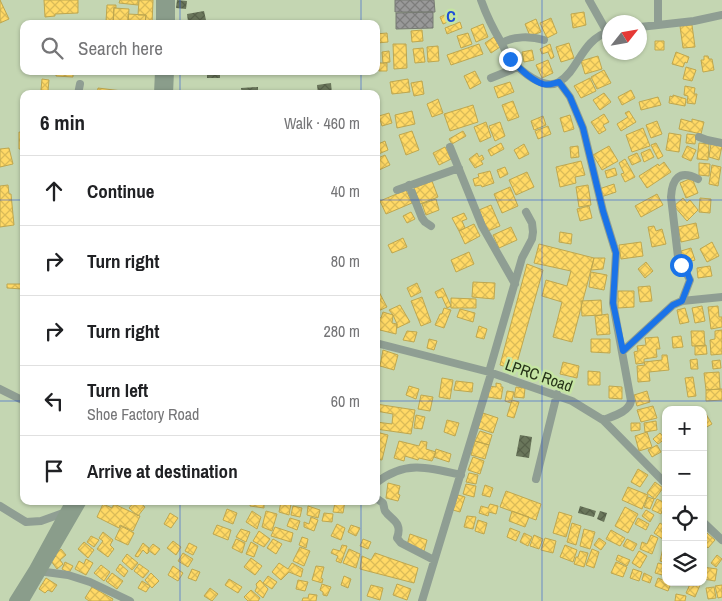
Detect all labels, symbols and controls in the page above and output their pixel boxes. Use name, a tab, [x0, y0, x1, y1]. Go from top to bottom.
text: C	[446, 5, 456, 27]
north arrow	[602, 15, 647, 60]
search box	[20, 20, 380, 75]
icon: search	[38, 34, 66, 62]
text: Search here	[78, 35, 163, 61]
route end	[499, 48, 522, 71]
text: 6 min	[40, 108, 85, 137]
text: Walk · 460 m	[284, 112, 360, 134]
icon: ahead	[40, 177, 68, 205]
text: Continue	[87, 178, 155, 204]
text: 40 m	[331, 180, 360, 202]
icon: right	[40, 247, 68, 275]
text: Turn right	[87, 248, 159, 274]
text: 80 m	[331, 250, 360, 272]
route start	[670, 254, 693, 277]
icon: right	[40, 317, 68, 345]
text: Turn right	[87, 318, 159, 344]
text: 280 m	[324, 320, 360, 342]
street label: LPRC Road	[502, 353, 576, 397]
text: Turn left	[87, 377, 148, 403]
icon: left	[40, 387, 68, 415]
text: 60 m	[331, 390, 360, 412]
text: Shoe Factory Road	[87, 403, 199, 425]
map controls	[662, 406, 707, 586]
button: +	[662, 406, 707, 451]
button: −	[662, 451, 707, 496]
icon: arrive	[40, 457, 68, 485]
text: Arrive at destination	[87, 458, 238, 484]
button: locate	[662, 496, 707, 541]
button: layers	[662, 541, 707, 586]

